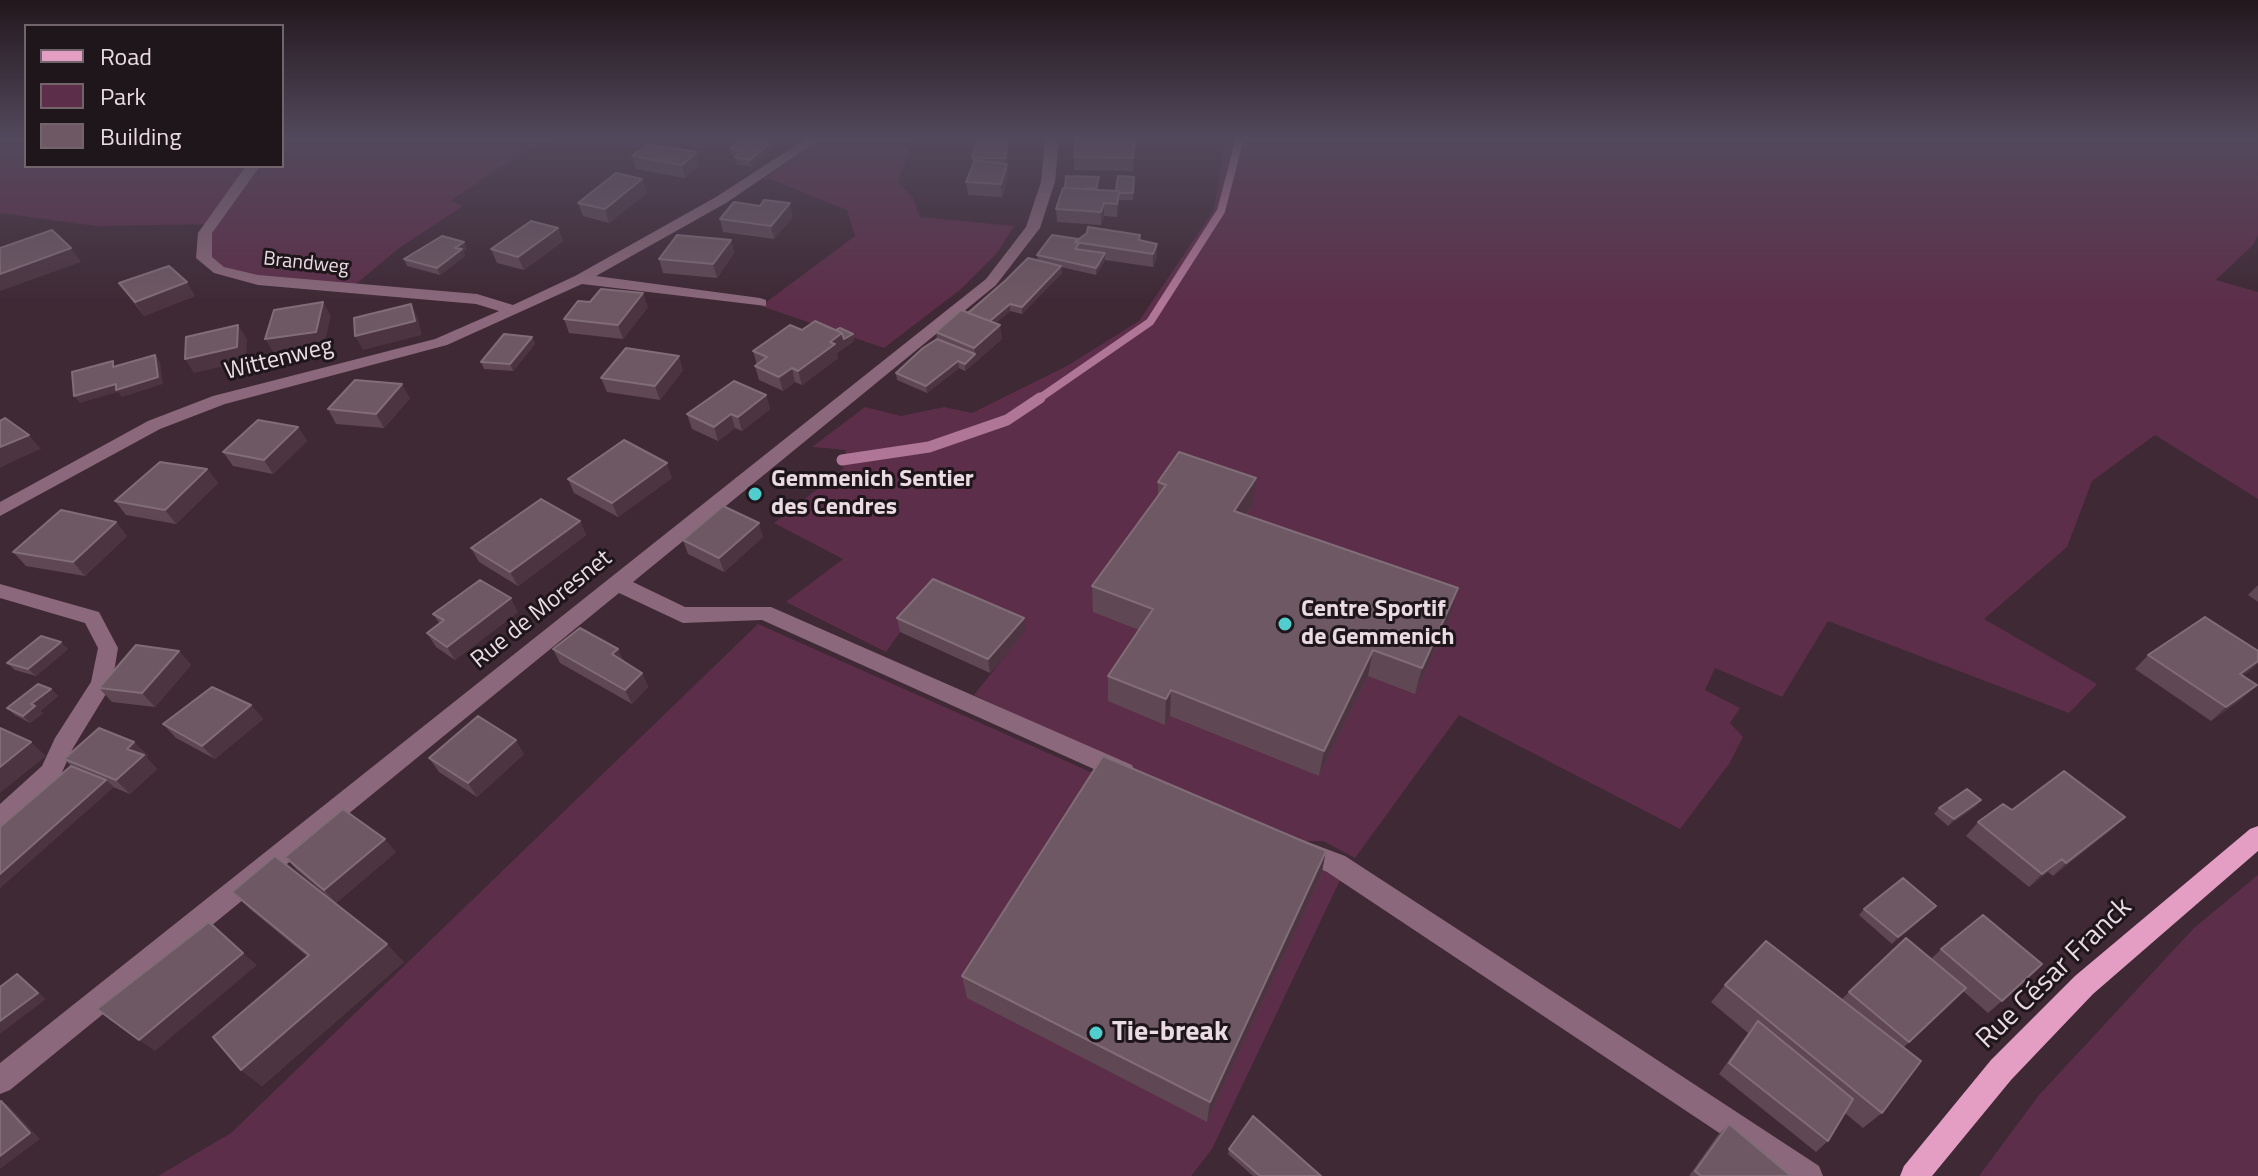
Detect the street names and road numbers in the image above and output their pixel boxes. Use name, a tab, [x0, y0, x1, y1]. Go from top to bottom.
street label: Brandweg	[262, 248, 350, 280]
street label: Wittenweg	[222, 333, 336, 387]
street label: Rue de Moresnet	[466, 545, 618, 675]
street label: Rue César Franck	[1970, 891, 2140, 1057]

